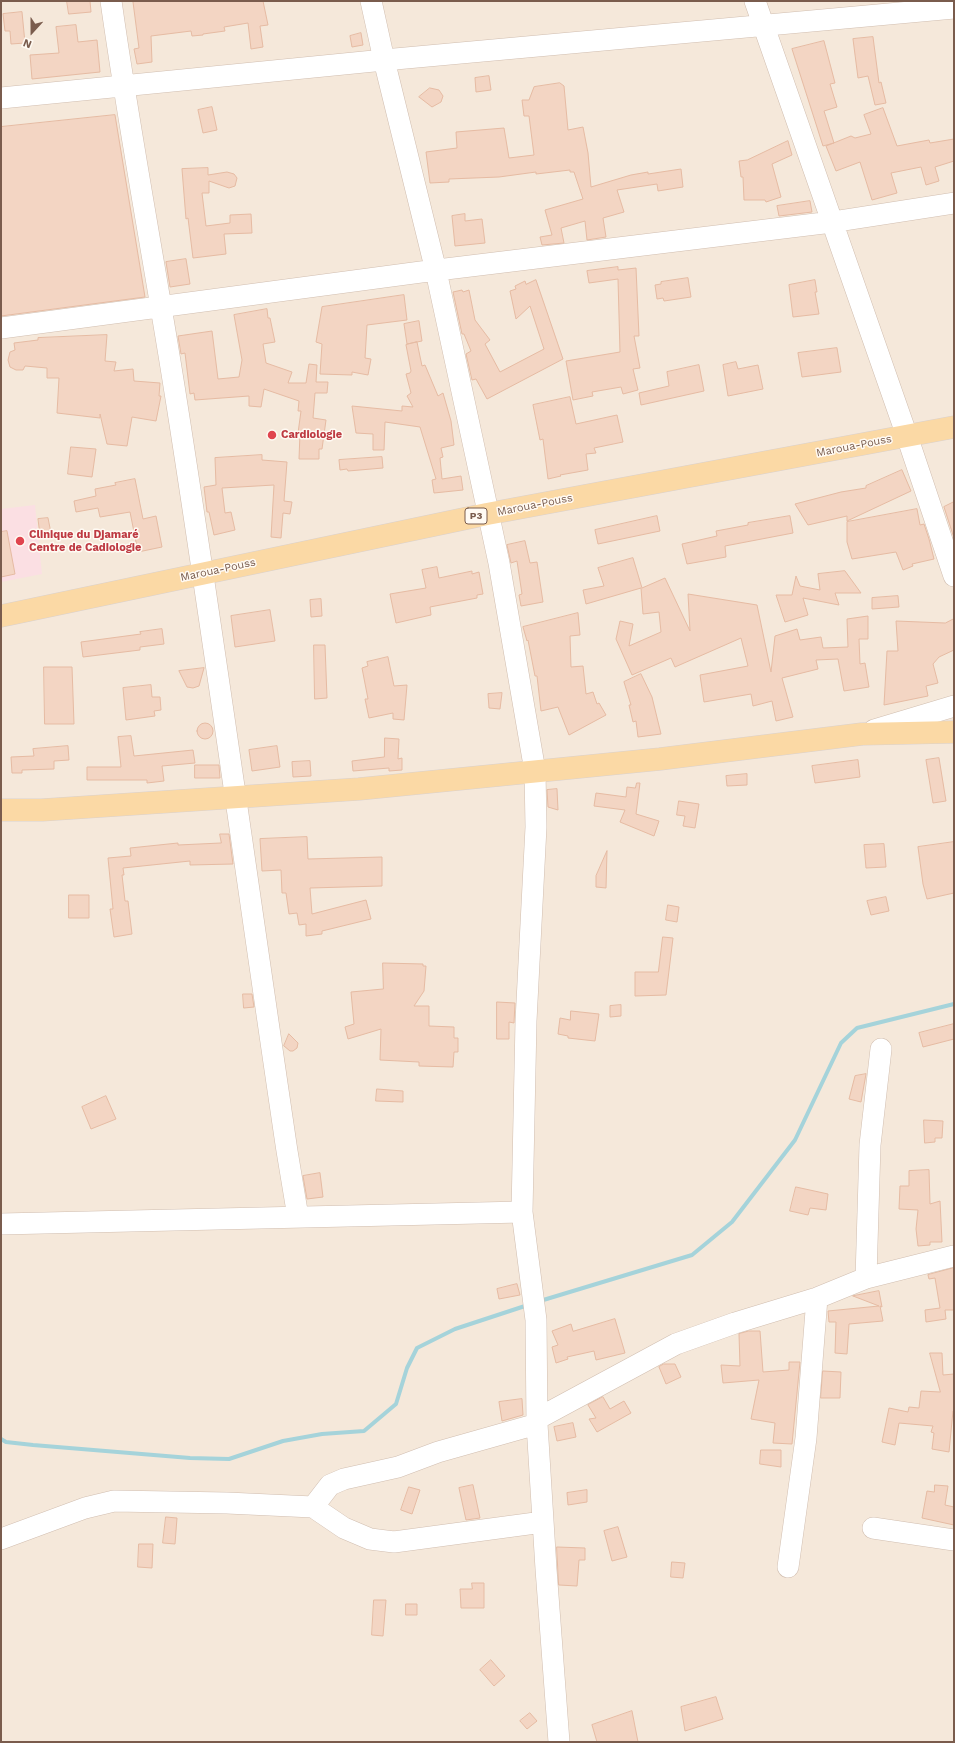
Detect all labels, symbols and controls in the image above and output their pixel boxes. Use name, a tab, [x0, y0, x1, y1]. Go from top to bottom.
north arrow	[12, 12, 52, 52]
text: N	[21, 36, 34, 51]
place label: Cardiologie	[281, 428, 342, 442]
marker: Cardiologie	[266, 429, 278, 441]
street label: Maroua-Pouss	[815, 432, 893, 460]
street label: Maroua-Pouss	[496, 491, 574, 519]
road number: P3	[465, 508, 487, 524]
place label: Clinique du Djamaré Centre de Cadiologie	[29, 528, 141, 554]
marker: Clinique du Djamaré Centre de Cadiologie	[14, 535, 26, 547]
street label: Maroua-Pouss	[179, 556, 257, 584]

